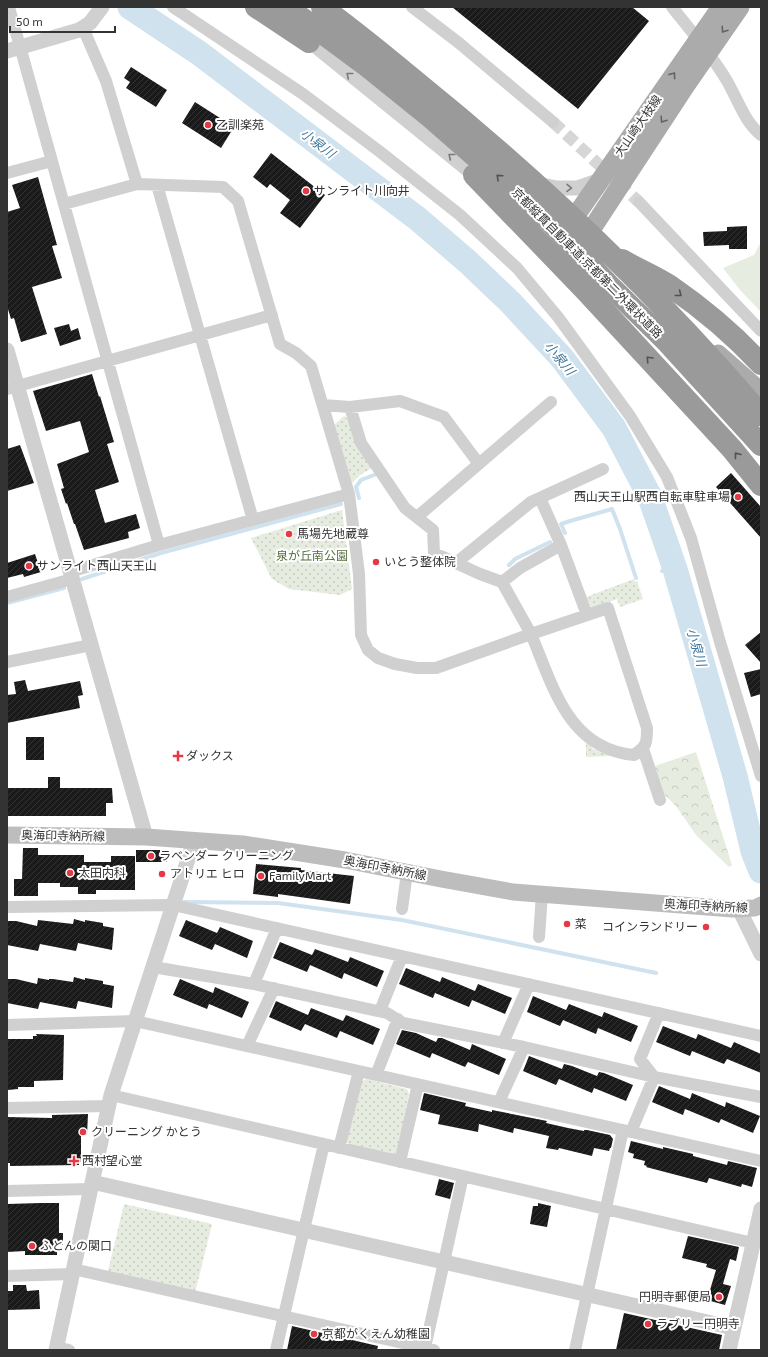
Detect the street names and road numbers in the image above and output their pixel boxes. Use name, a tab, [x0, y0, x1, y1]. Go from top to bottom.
street label: 大山崎大枝線	[611, 92, 664, 159]
street label: 京都縦貫自動車道;京都第二外環状道路	[510, 184, 666, 340]
street label: 奥海印寺納所線	[21, 827, 105, 843]
street label: 奥海印寺納所線	[343, 852, 428, 882]
street label: 奥海印寺納所線	[664, 896, 748, 914]

